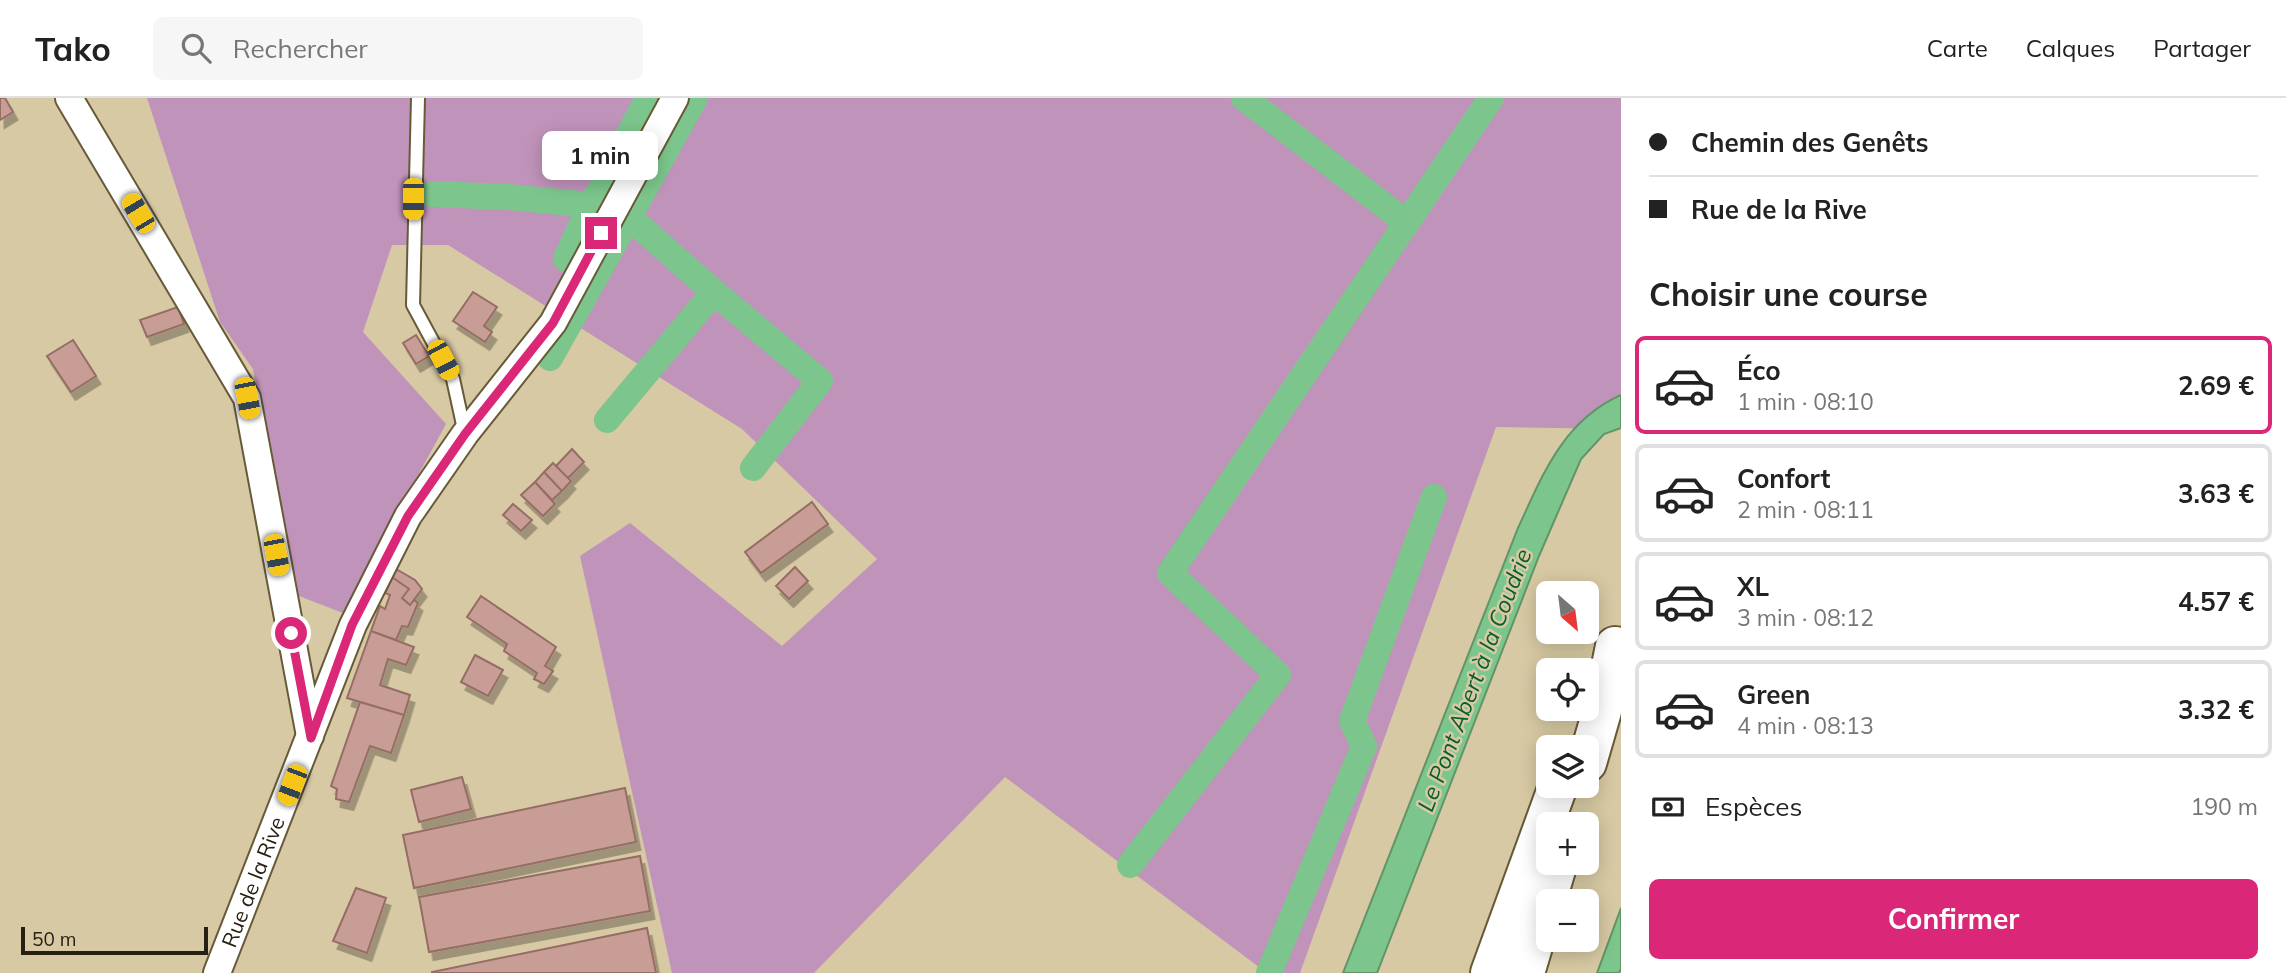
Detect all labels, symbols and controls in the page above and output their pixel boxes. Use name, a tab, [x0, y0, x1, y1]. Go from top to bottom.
search box	[153, 17, 643, 80]
text: Tako	[35, 28, 111, 69]
icon: search	[177, 29, 215, 67]
text: Rechercher	[233, 32, 368, 65]
text: Carte	[1927, 33, 1988, 63]
text: Calques	[2026, 33, 2115, 63]
text: Partager	[2153, 33, 2251, 63]
text: Chemin des Genêts	[1691, 126, 1928, 159]
callout: 1 min	[543, 131, 659, 180]
text: 1 min	[570, 141, 630, 170]
car	[403, 178, 424, 220]
car	[119, 190, 158, 236]
text: Rue de la Rive	[1691, 193, 1867, 226]
route end	[585, 217, 617, 249]
text: Choisir une course	[1649, 274, 1928, 314]
car	[424, 337, 463, 383]
icon: car	[1653, 354, 1716, 417]
text: Éco	[1737, 354, 1781, 387]
text: 2.69 €	[2178, 369, 2254, 402]
car	[233, 375, 262, 421]
text: 1 min · 08:10	[1737, 387, 1874, 416]
icon: car	[1653, 462, 1716, 525]
text: Confort	[1737, 462, 1830, 495]
text: 3.63 €	[2178, 477, 2254, 510]
text: 2 min · 08:11	[1737, 495, 1874, 524]
car	[262, 532, 291, 578]
water label: Le Pont Abert à la Coudrie	[1410, 545, 1538, 815]
icon: car	[1653, 570, 1716, 633]
text: XL	[1737, 570, 1769, 603]
north arrow	[1536, 581, 1600, 644]
map controls	[1536, 581, 1599, 952]
text: 4.57 €	[2178, 585, 2254, 618]
text: 3 min · 08:12	[1737, 603, 1874, 632]
route start	[275, 617, 307, 649]
button: locate	[1536, 658, 1599, 721]
icon: car	[1653, 678, 1716, 741]
text: Green	[1737, 678, 1810, 711]
text: 3.32 €	[2178, 693, 2254, 726]
text: 4 min · 08:13	[1737, 711, 1874, 740]
button: layers	[1536, 735, 1599, 798]
car	[275, 762, 310, 808]
icon: cash	[1649, 788, 1687, 826]
text: Espèces	[1705, 790, 1802, 823]
text: 190 m	[2190, 792, 2258, 821]
button: +	[1536, 812, 1599, 875]
street label: Rue de la Rive	[215, 813, 290, 951]
button: Confirmer	[1649, 879, 2258, 959]
button: −	[1536, 889, 1599, 952]
scale bar	[21, 924, 208, 956]
text: 50 m	[32, 927, 76, 951]

